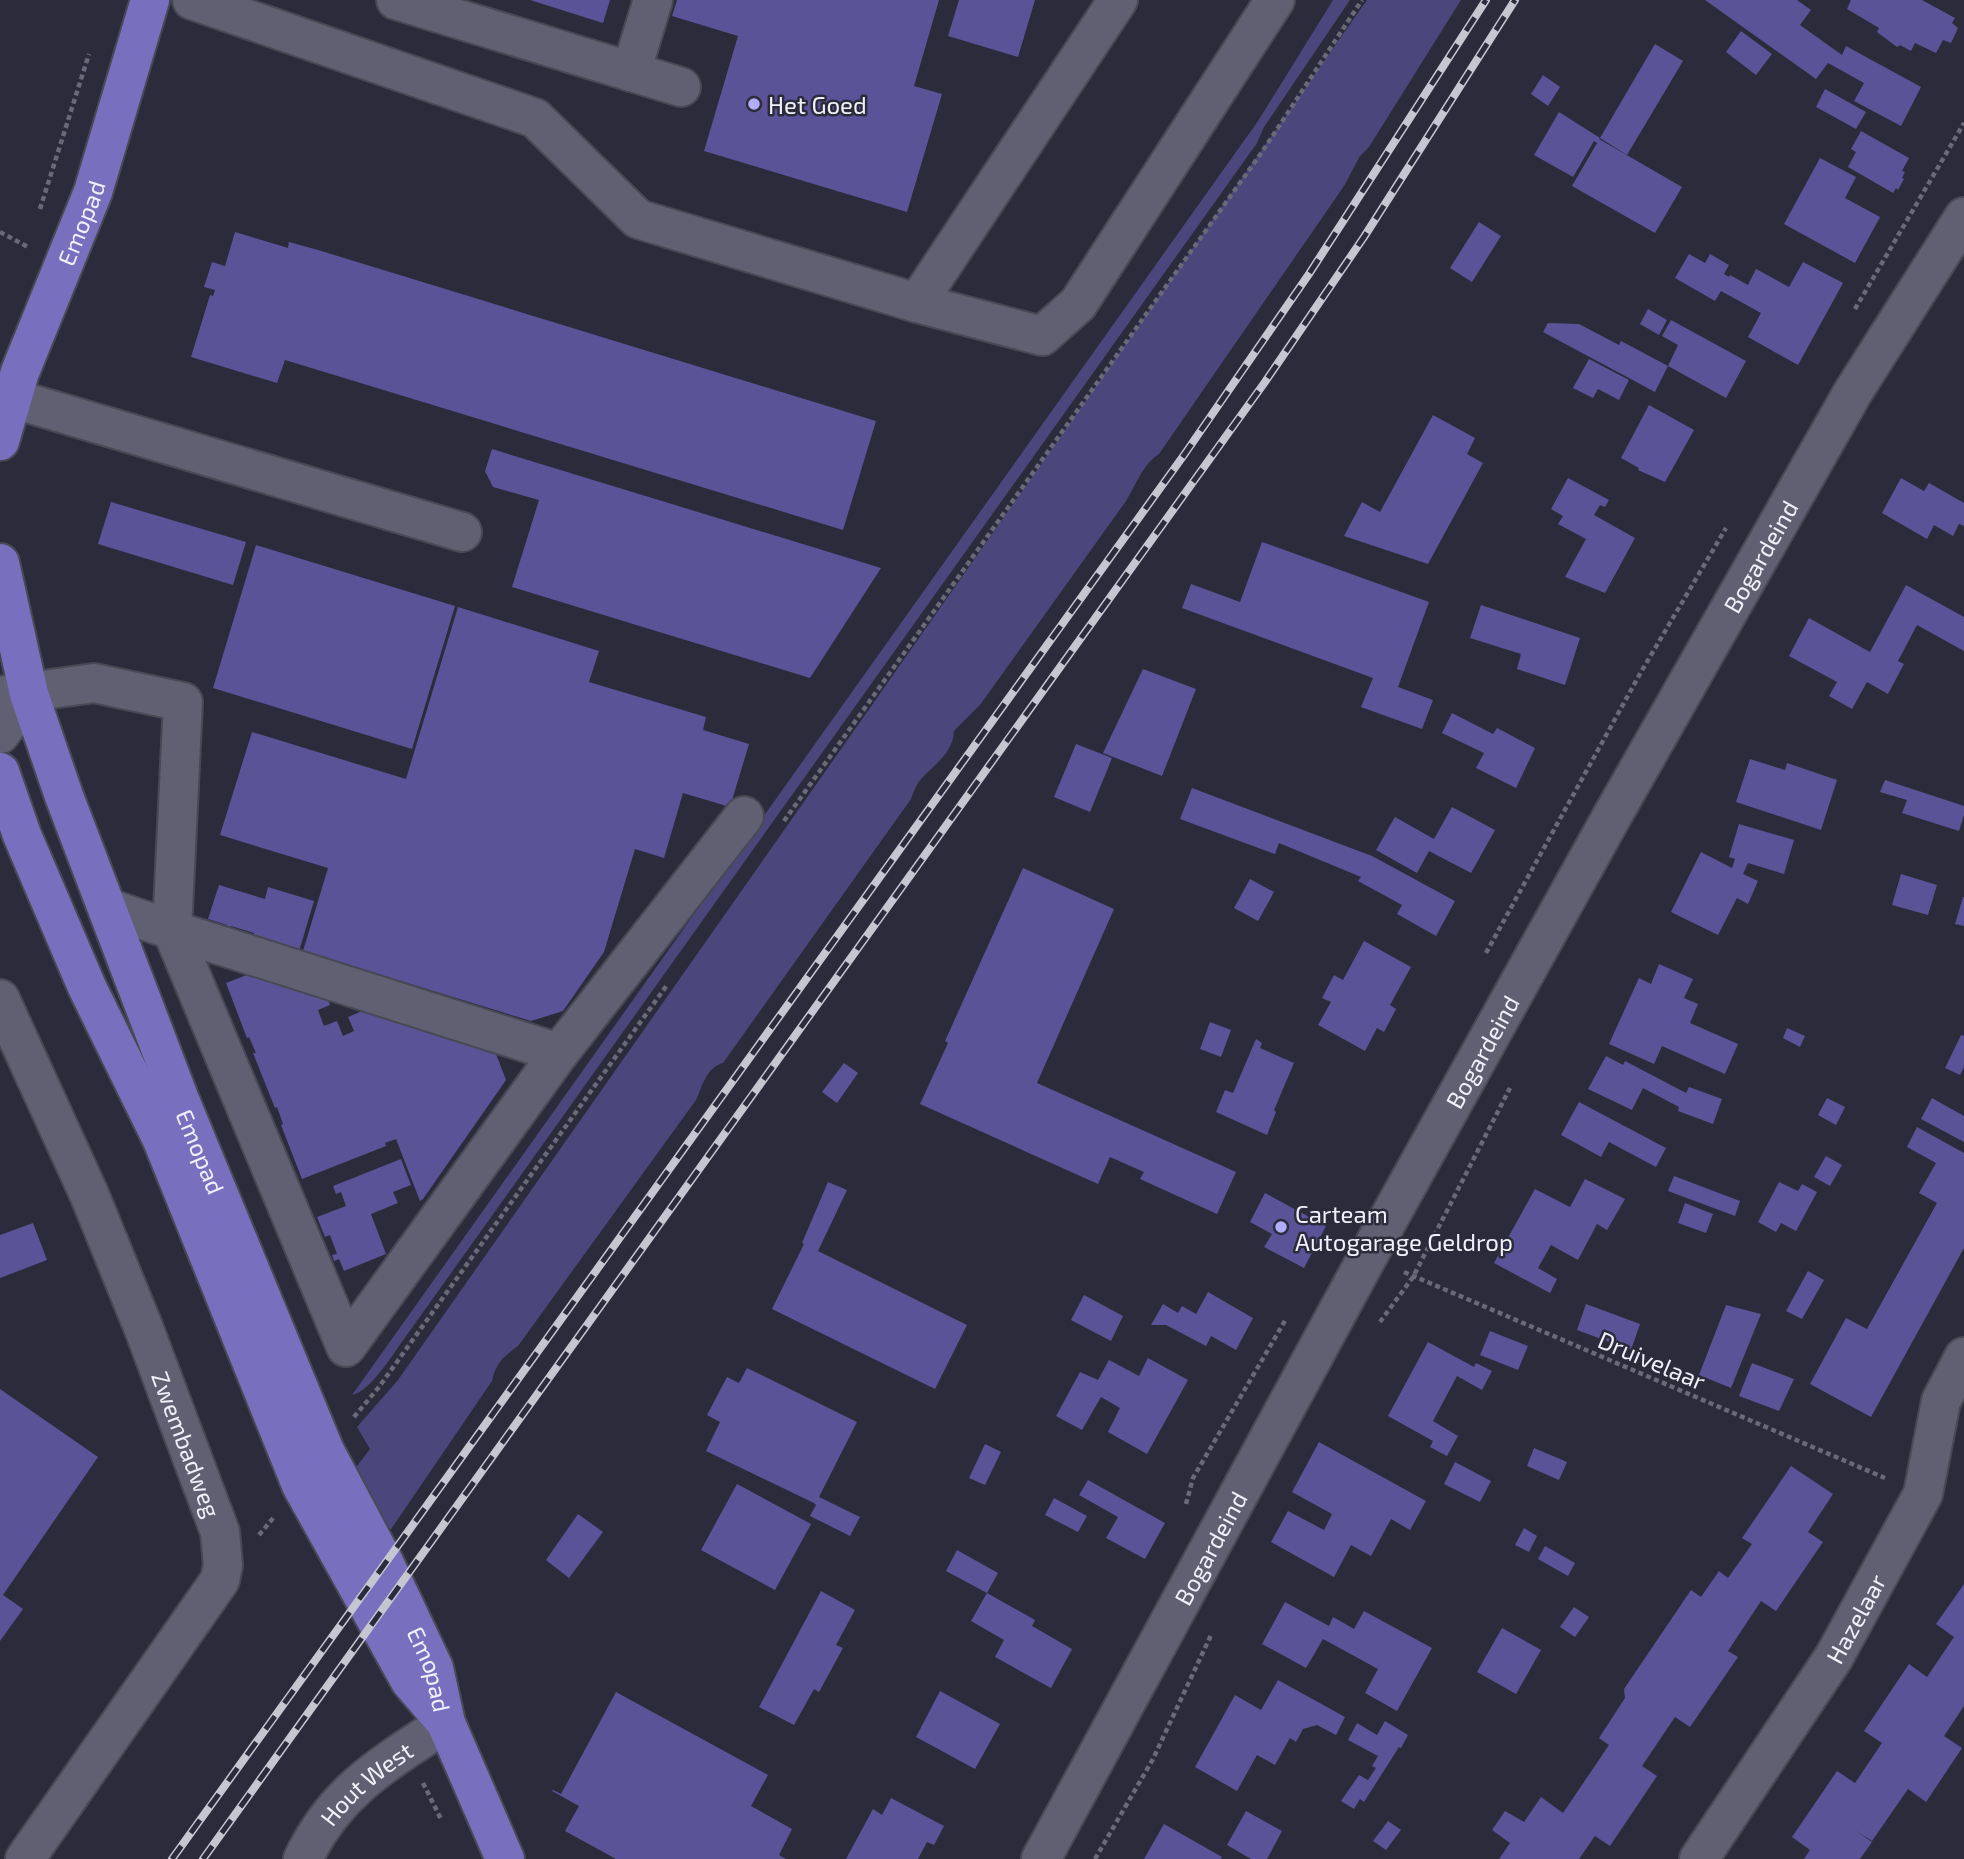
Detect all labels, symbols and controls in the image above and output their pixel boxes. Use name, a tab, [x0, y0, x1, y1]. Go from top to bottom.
place label: Het Goed	[768, 90, 867, 119]
marker: Het Goed	[746, 96, 762, 112]
street label: Emopad	[50, 177, 110, 269]
street label: Bogardeind	[1716, 495, 1803, 618]
street label: Bogardeind	[1439, 990, 1524, 1113]
street label: Emopad	[171, 1105, 232, 1198]
place label: Carteam Autogarage Geldrop	[1295, 1199, 1513, 1256]
marker: Carteam Autogarage Geldrop	[1273, 1219, 1289, 1235]
street label: Druivelaar	[1594, 1324, 1710, 1396]
street label: Zwembadweg	[147, 1367, 228, 1521]
street label: Bogardeind	[1167, 1486, 1252, 1610]
street label: Hazelaar	[1819, 1568, 1891, 1668]
street label: Emopad	[402, 1622, 458, 1715]
street label: Hout West	[313, 1735, 418, 1831]

